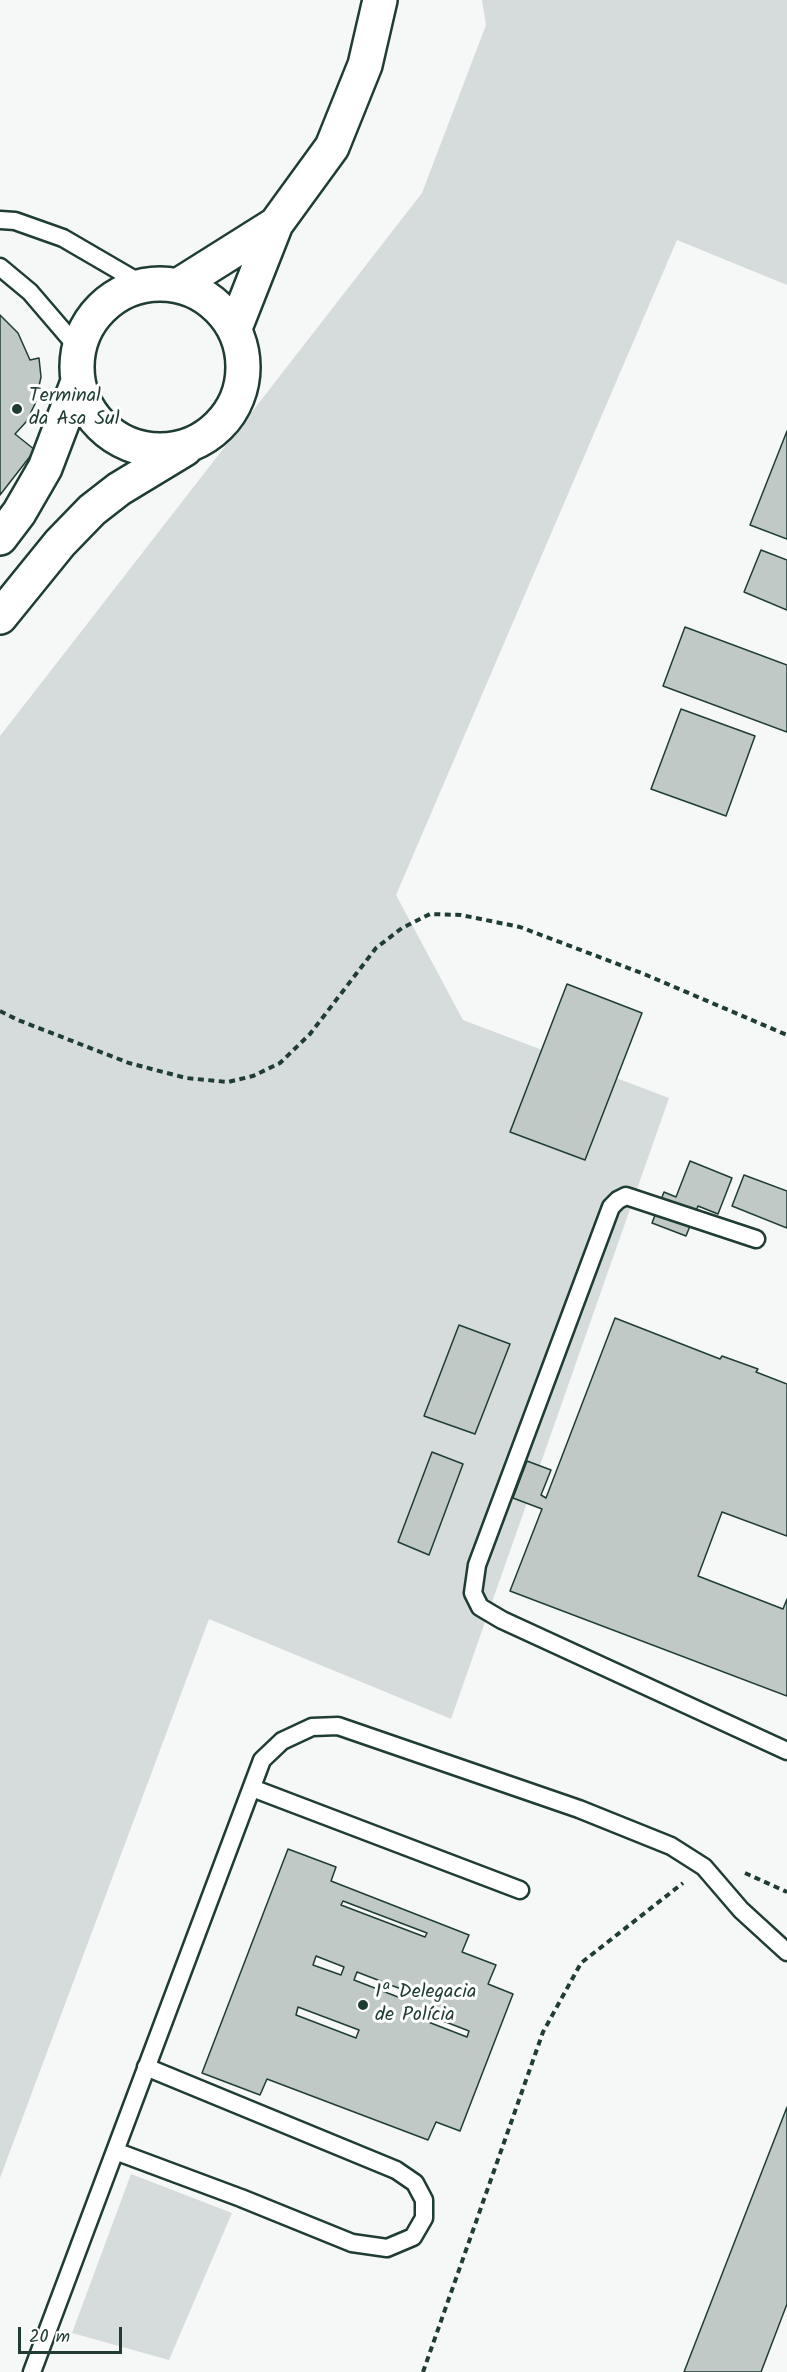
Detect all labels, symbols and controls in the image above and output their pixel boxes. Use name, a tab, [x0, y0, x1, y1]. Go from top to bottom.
place label: Terminal da Asa Sul	[29, 386, 120, 433]
marker: Terminal da Asa Sul	[10, 402, 24, 416]
place label: 1ª Delegacia de Polícia	[375, 1982, 476, 2029]
marker: 1ª Delegacia de Polícia	[356, 1998, 370, 2012]
scale bar	[21, 2315, 124, 2353]
text: 20 m	[29, 2323, 70, 2352]

